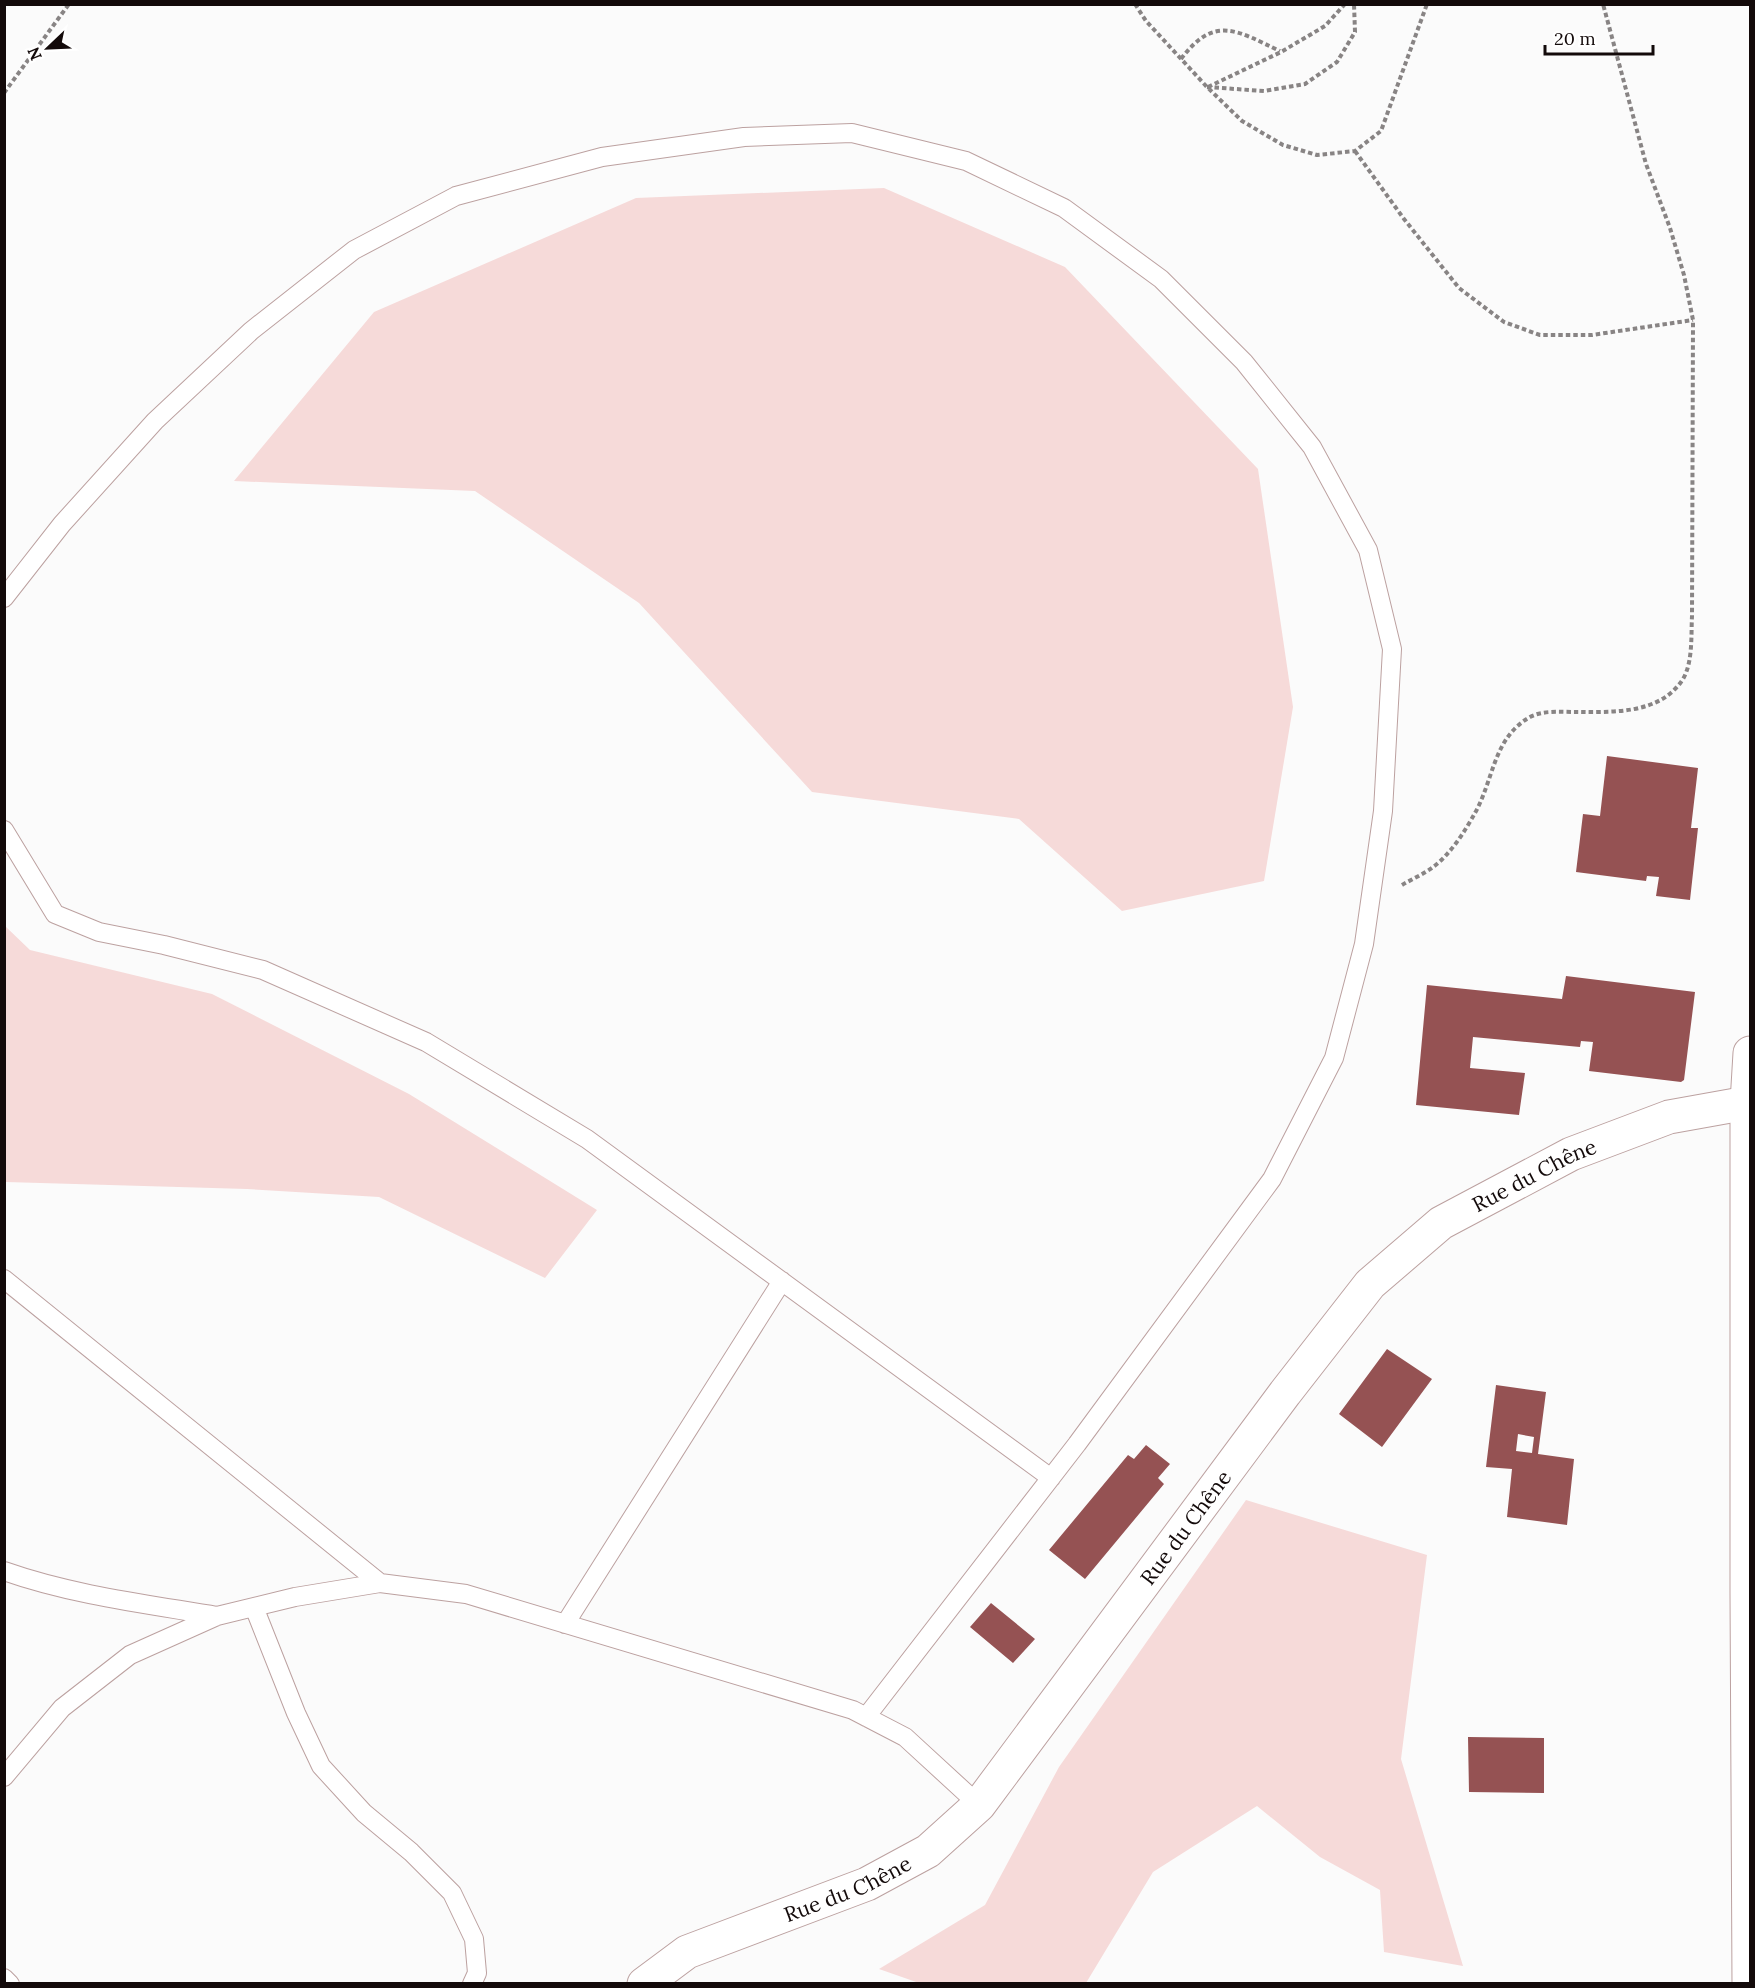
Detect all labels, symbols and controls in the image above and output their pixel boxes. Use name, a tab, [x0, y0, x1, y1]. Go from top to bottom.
north arrow	[18, 18, 78, 78]
scale bar	[1545, 18, 1653, 56]
text: 20 m	[1554, 27, 1596, 50]
text: N	[23, 44, 46, 63]
street label: Rue du Chêne	[1467, 1132, 1600, 1218]
street label: Rue du Chêne	[1134, 1465, 1237, 1590]
street label: Rue du Chêne	[780, 1849, 916, 1928]

